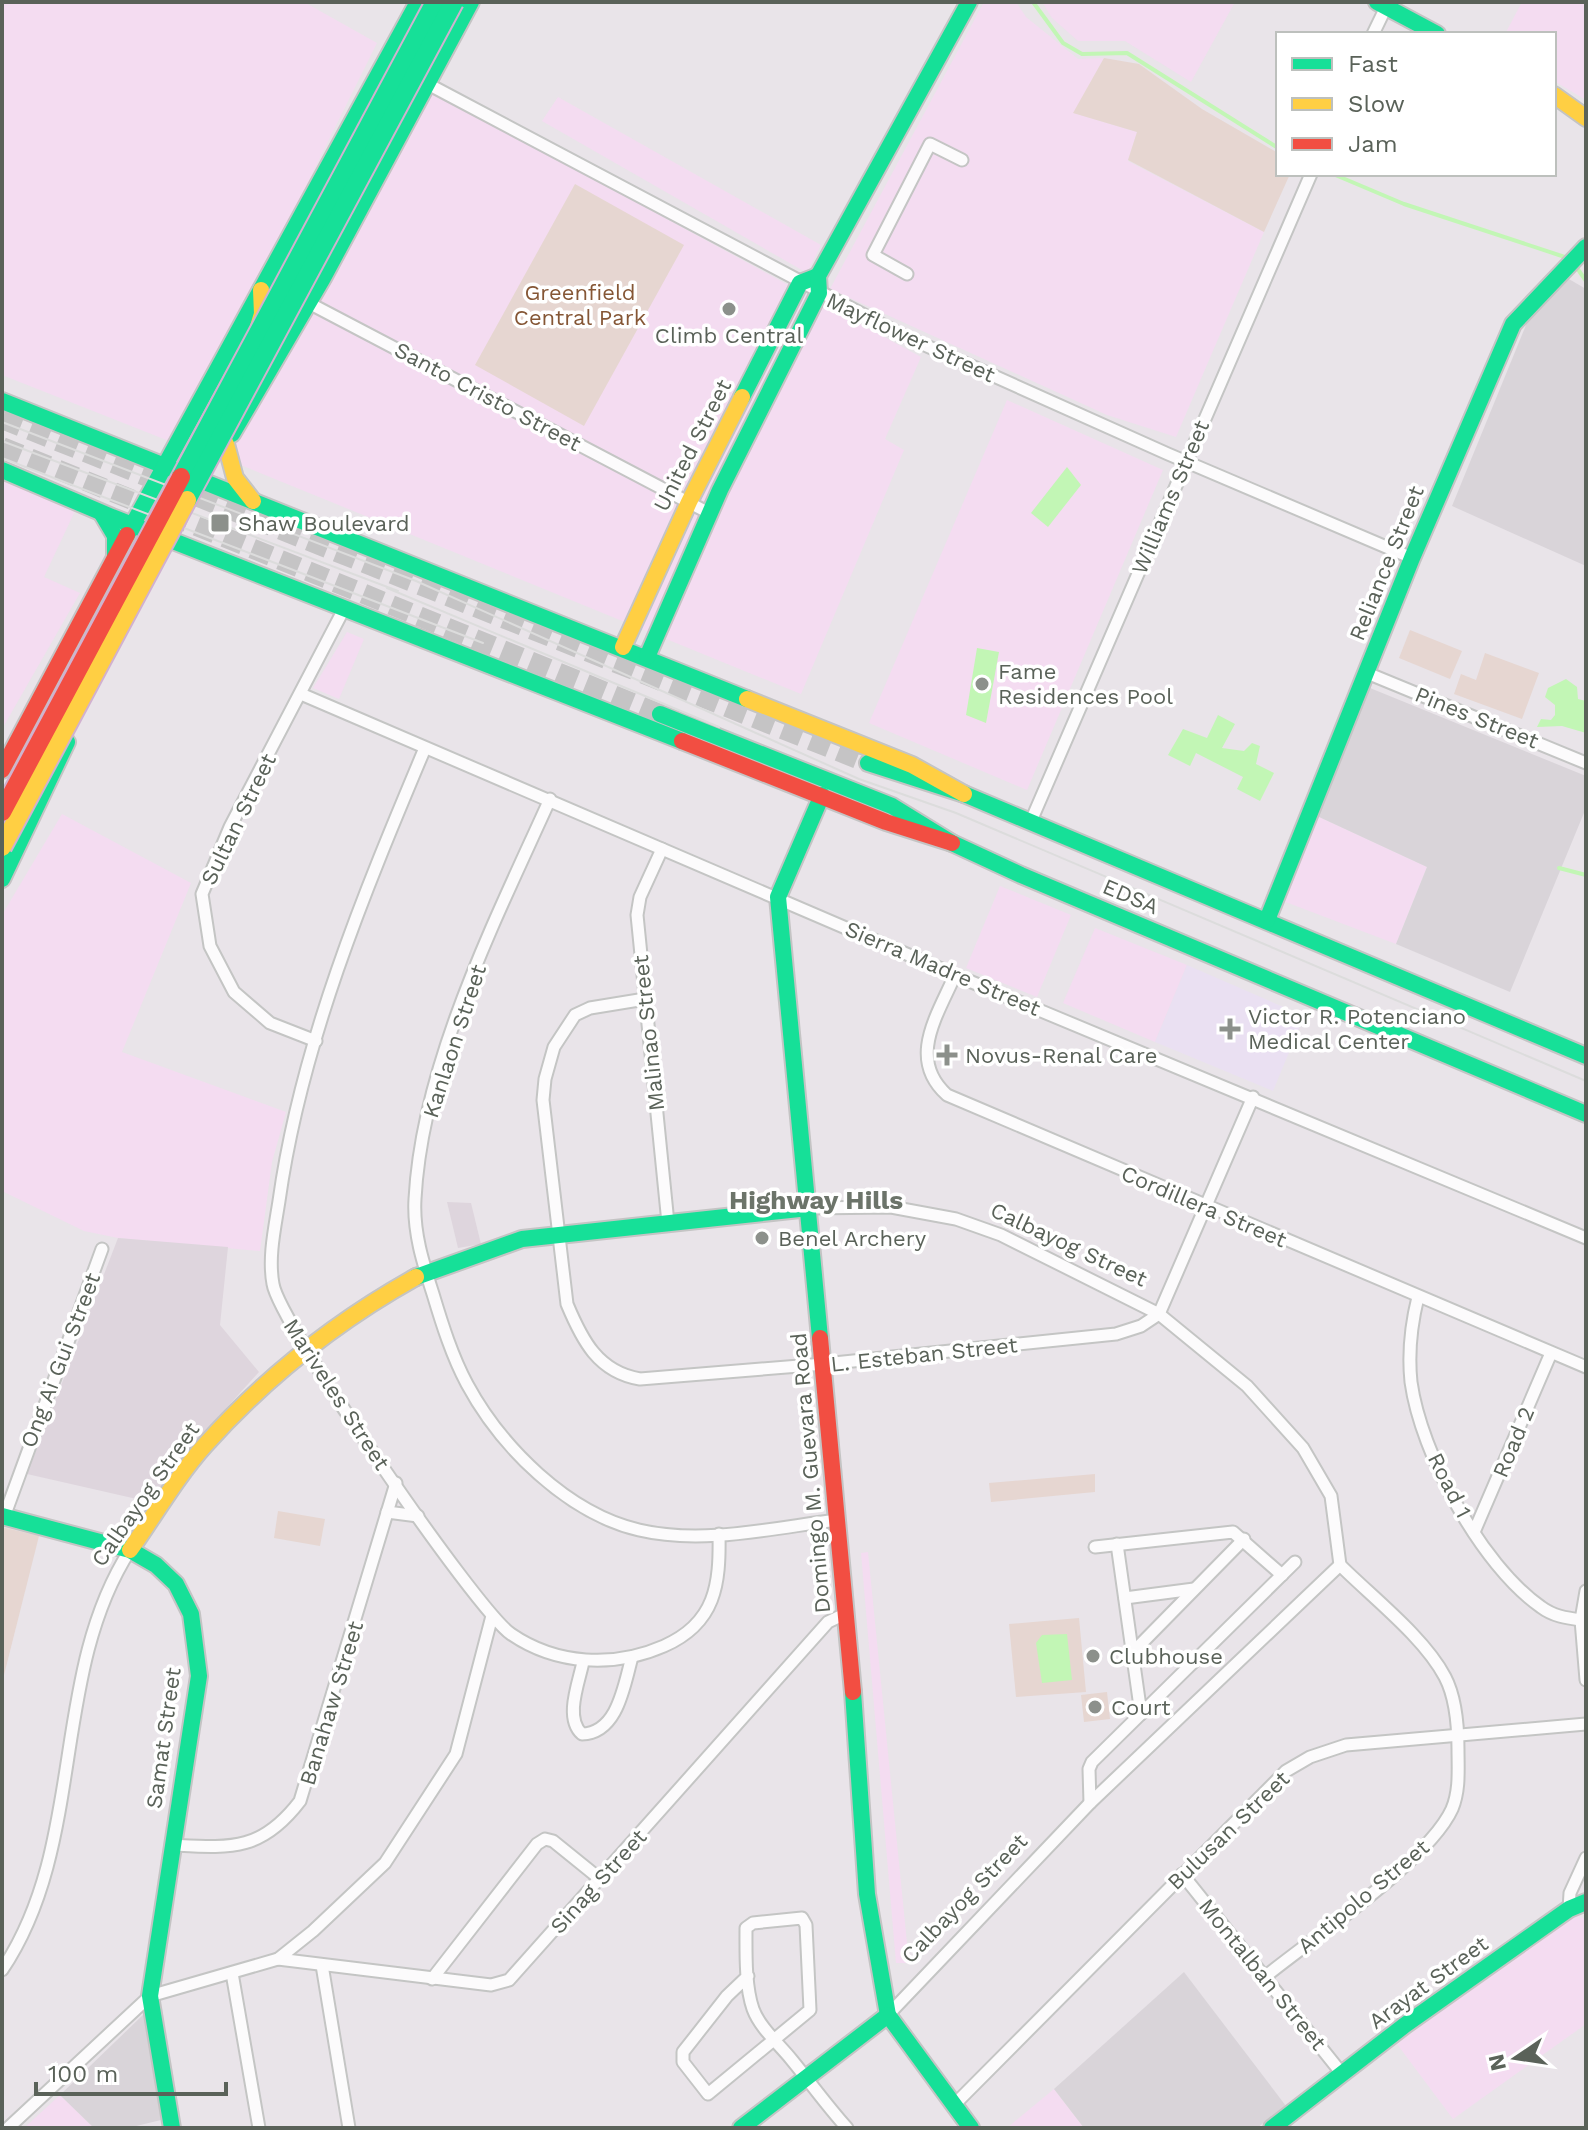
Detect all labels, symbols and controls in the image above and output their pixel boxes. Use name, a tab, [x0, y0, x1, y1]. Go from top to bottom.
legend	[1276, 32, 1556, 176]
text: Fast	[1348, 50, 1398, 78]
text: Slow	[1348, 90, 1405, 118]
text: Jam	[1348, 130, 1398, 158]
park label: Greenfield Central Park	[514, 280, 646, 330]
street label: Mayflower Street	[823, 287, 999, 387]
marker: Climb Central	[720, 300, 738, 318]
place label: Climb Central	[655, 323, 803, 348]
street label: Santo Cristo Street	[390, 337, 585, 456]
street label: United Street	[649, 375, 736, 515]
street label: Williams Street	[1127, 416, 1214, 578]
street label: Reliance Street	[1344, 482, 1429, 644]
place label: Shaw Boulevard	[238, 511, 410, 536]
marker: Shaw Boulevard	[209, 512, 231, 534]
place label: Fame Residences Pool	[998, 659, 1173, 709]
marker: Fame Residences Pool	[973, 675, 991, 693]
street label: Pines Street	[1411, 681, 1542, 754]
street label: Sultan Street	[196, 750, 281, 889]
street label: EDSA	[1099, 874, 1163, 919]
street label: Sierra Madre Street	[841, 916, 1044, 1021]
street label: Malinao Street	[628, 954, 669, 1112]
street label: Kanlaon Street	[418, 961, 491, 1121]
place label: Victor R. Potenciano Medical Center	[1248, 1004, 1466, 1054]
marker: Victor R. Potenciano Medical Center	[1219, 1018, 1241, 1040]
place label: Novus-Renal Care	[965, 1043, 1157, 1068]
marker: Novus-Renal Care	[936, 1044, 958, 1066]
street label: Cordillera Street	[1117, 1160, 1290, 1253]
district label: Highway Hills	[729, 1185, 903, 1215]
street label: Calbayog Street	[987, 1197, 1151, 1292]
place label: Benel Archery	[778, 1226, 927, 1251]
marker: Benel Archery	[753, 1229, 771, 1247]
street label: Ong Ai Gui Street	[16, 1269, 105, 1451]
street label: Mariveles Street	[278, 1314, 395, 1474]
street label: Domingo M. Guevara Road	[786, 1332, 835, 1614]
street label: L. Esteban Street	[829, 1332, 1019, 1377]
street label: Road 2	[1487, 1403, 1539, 1481]
street label: Calbayog Street	[86, 1418, 204, 1571]
street label: Road 1	[1423, 1449, 1476, 1522]
street label: Banahaw Street	[295, 1618, 368, 1788]
place label: Clubhouse	[1109, 1644, 1223, 1669]
marker: Clubhouse	[1084, 1647, 1102, 1665]
street label: Samat Street	[141, 1666, 186, 1810]
place label: Court	[1111, 1695, 1170, 1720]
marker: Court	[1086, 1698, 1104, 1716]
street label: Bulusan Street	[1162, 1766, 1294, 1895]
street label: Sinag Street	[545, 1824, 652, 1939]
street label: Calbayog Street	[896, 1829, 1032, 1968]
street label: Antipolo Street	[1293, 1834, 1434, 1959]
street label: Montalban Street	[1194, 1894, 1331, 2055]
street label: Arayat Street	[1364, 1931, 1493, 2034]
north arrow	[1476, 2018, 1556, 2098]
scale bar	[36, 2046, 226, 2096]
text: N	[1483, 2052, 1511, 2073]
text: 100 m	[48, 2060, 118, 2088]

